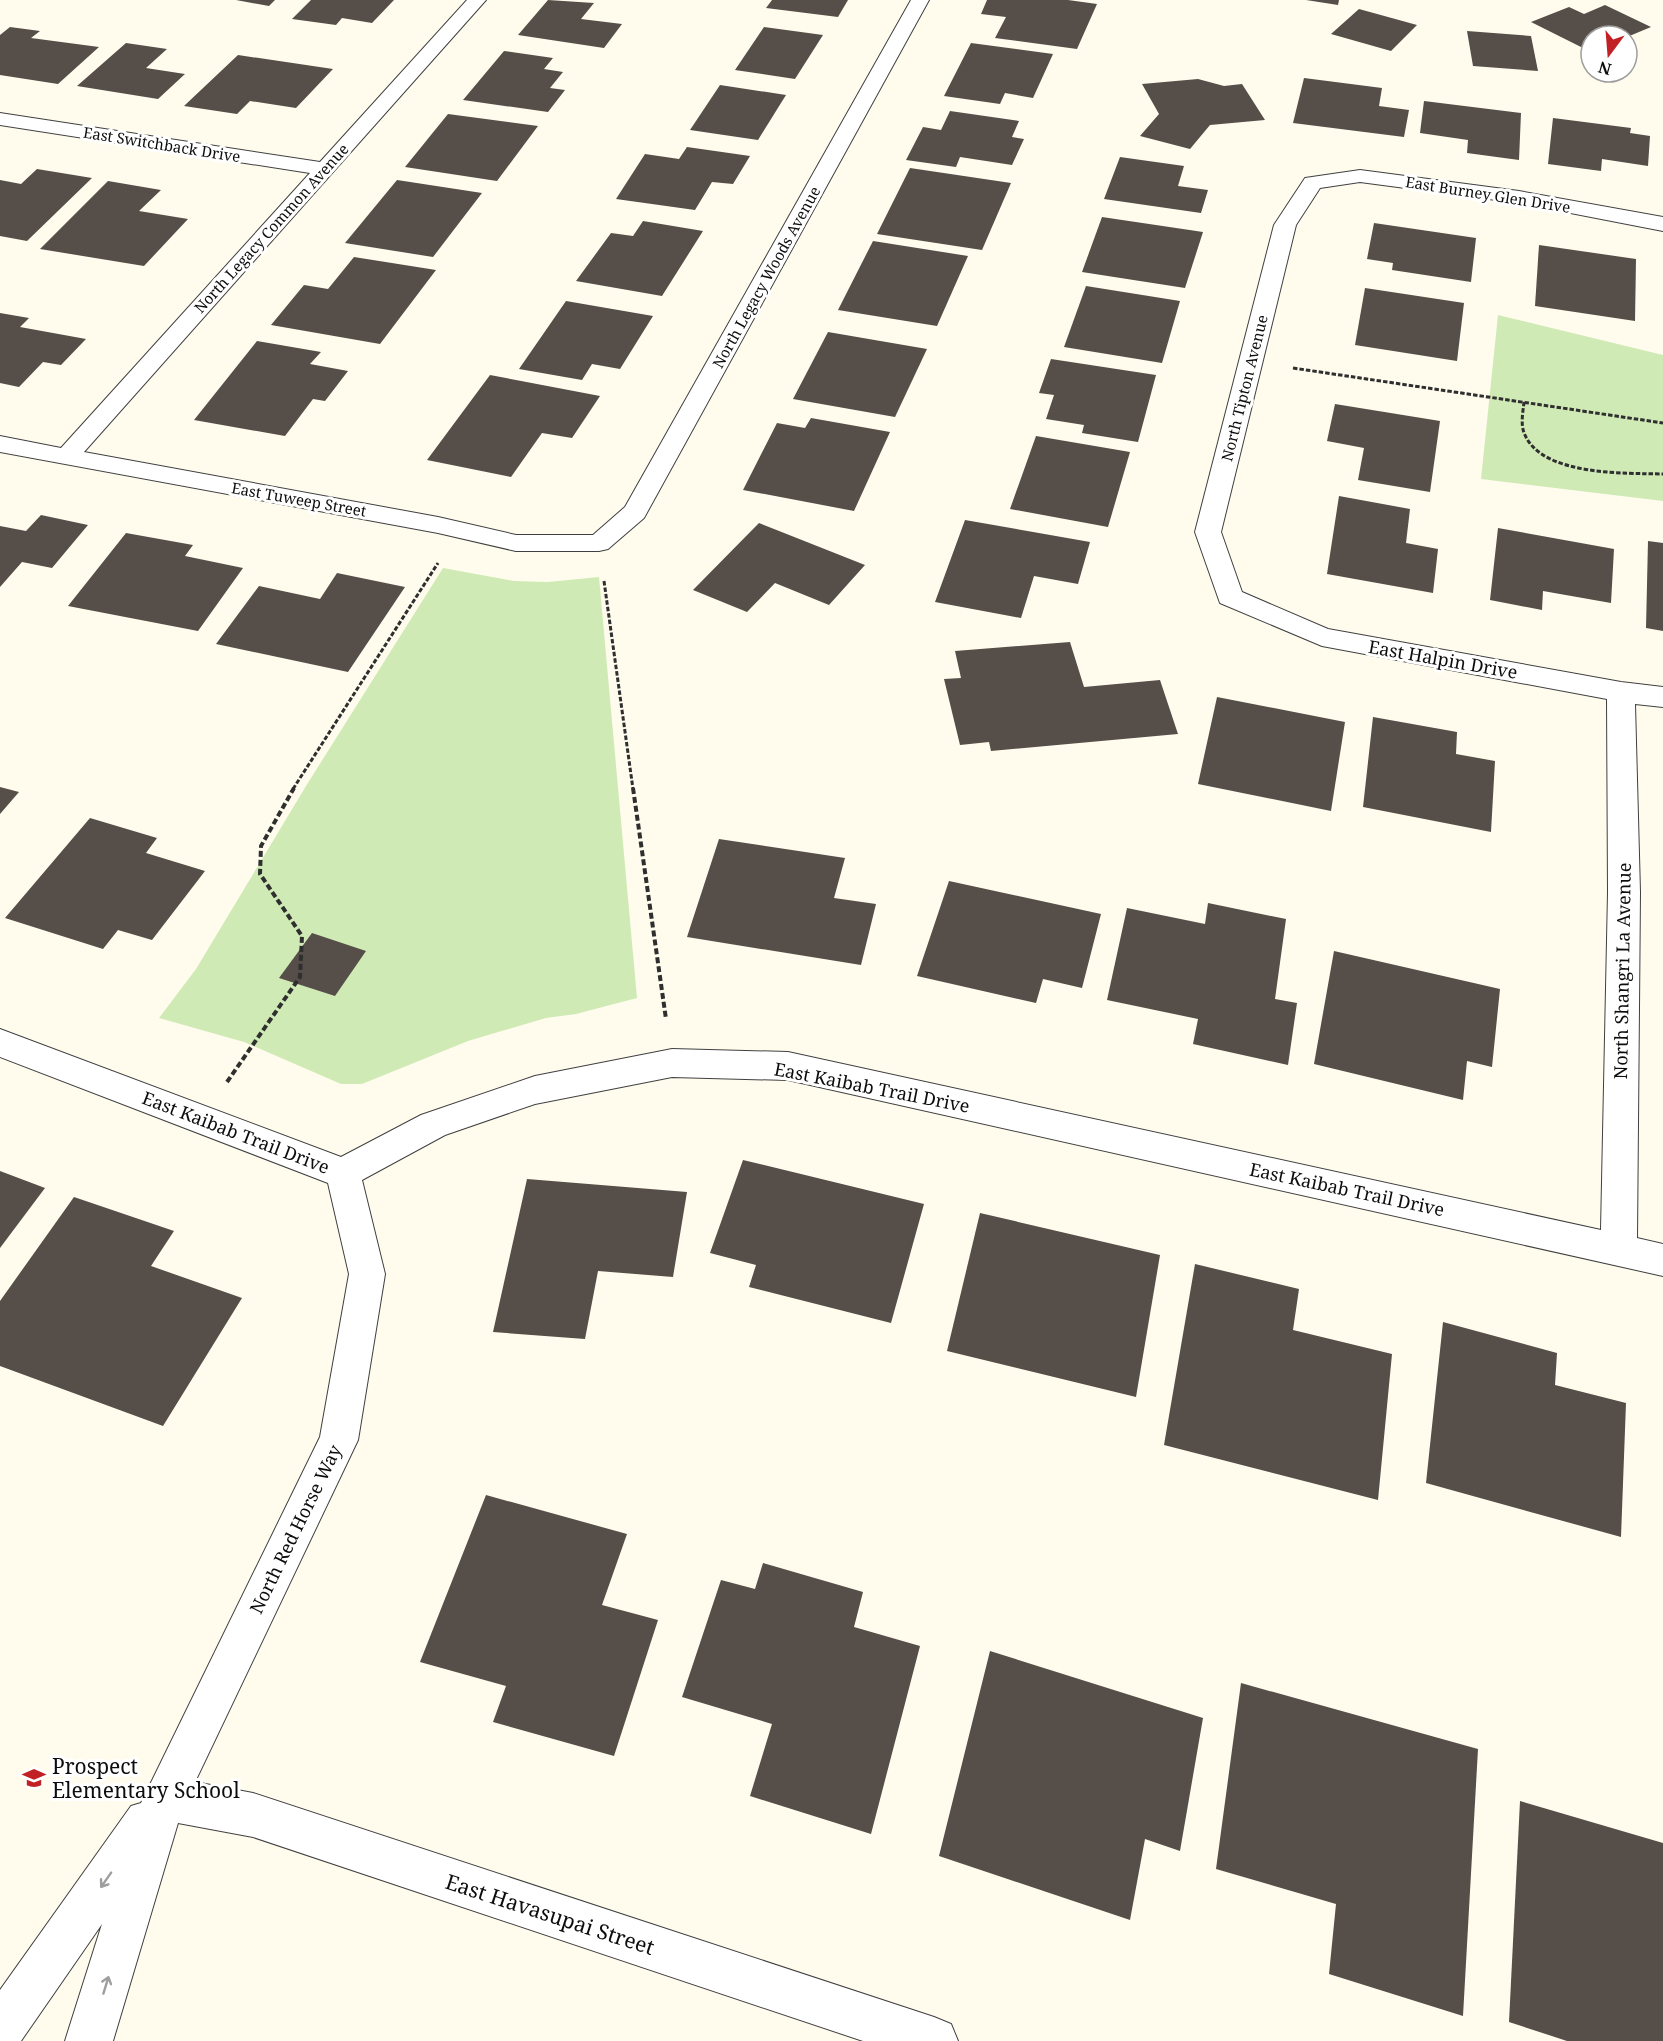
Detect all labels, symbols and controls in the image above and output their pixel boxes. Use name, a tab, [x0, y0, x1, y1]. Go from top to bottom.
north arrow	[1579, 24, 1639, 84]
text: N	[1595, 56, 1614, 81]
street label: East Switchback Drive	[82, 122, 242, 166]
street label: North Legacy Common Avenue	[189, 139, 353, 317]
street label: East Burney Glen Drive	[1404, 171, 1572, 217]
street label: North Legacy Woods Avenue	[708, 182, 824, 372]
street label: North Tipton Avenue	[1216, 313, 1272, 463]
street label: East Tuweep Street	[230, 477, 368, 521]
street label: East Halpin Drive	[1367, 634, 1519, 684]
street label: North Shangri La Avenue	[1608, 862, 1636, 1080]
street label: East Kaibab Trail Drive	[772, 1056, 972, 1118]
street label: East Kaibab Trail Drive	[139, 1085, 333, 1179]
street label: East Kaibab Trail Drive	[1247, 1157, 1447, 1221]
street label: North Red Horse Way	[244, 1440, 347, 1618]
place label: Prospect Elementary School	[52, 1752, 240, 1804]
school or university icon: Prospect Elementary School	[21, 1765, 47, 1791]
street label: East Havasupai Street	[442, 1867, 658, 1961]
one-way arrow	[100, 1872, 112, 1888]
one-way arrow	[101, 1976, 112, 1995]

